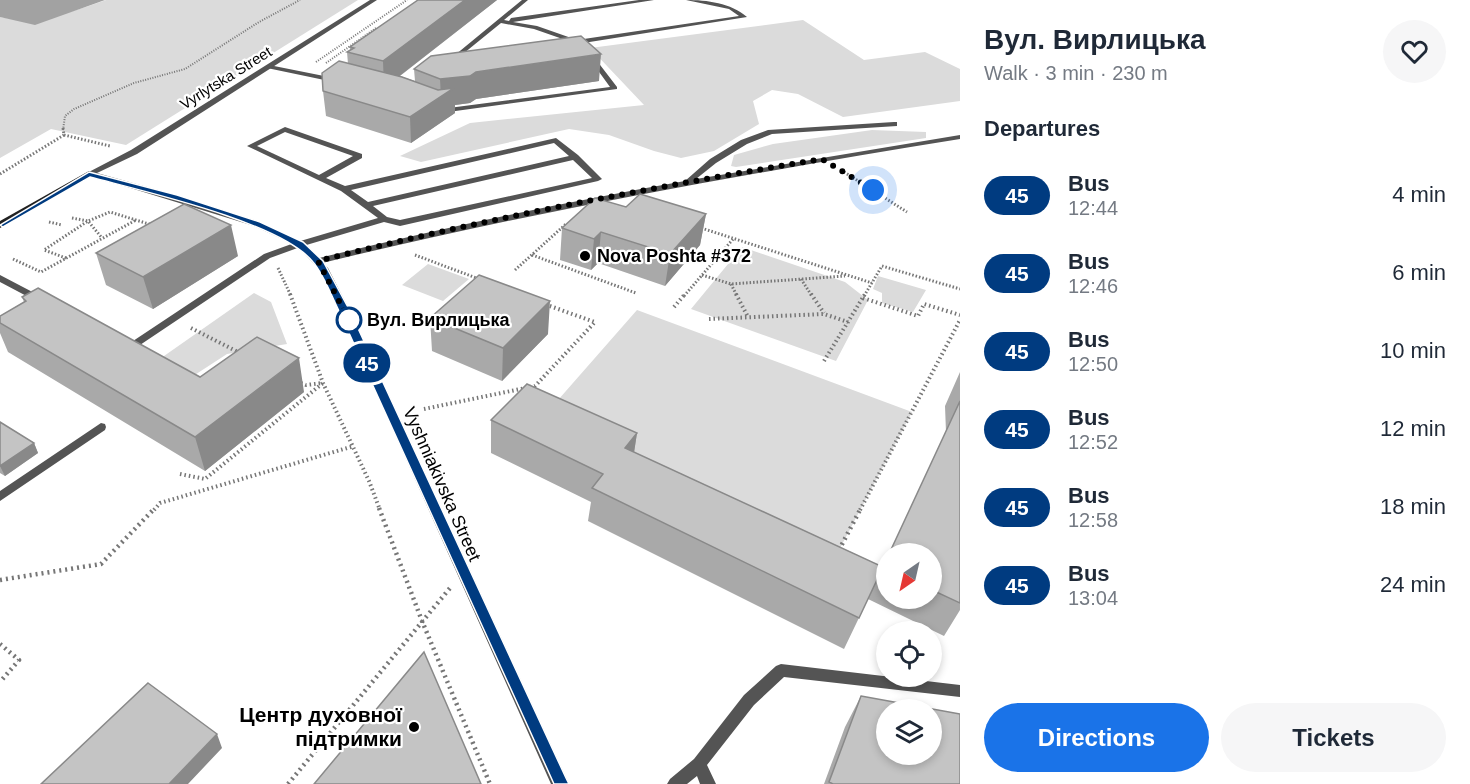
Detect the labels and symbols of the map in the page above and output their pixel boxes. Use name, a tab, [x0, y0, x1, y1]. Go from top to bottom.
street label: Vyrlytska Street	[177, 42, 275, 112]
your location	[858, 175, 888, 205]
place label: Nova Poshta #372	[597, 246, 751, 266]
marker: Nova Poshta #372	[578, 249, 592, 263]
marker: Вул. Вирлицька	[336, 307, 362, 333]
place label: Вул. Вирлицька	[367, 310, 510, 330]
line badge: 45	[340, 344, 394, 382]
street label: Vyshniakivska Street	[399, 404, 485, 564]
north arrow	[876, 543, 942, 609]
place label: Центр духовної підтримки	[239, 703, 403, 750]
marker: Центр духовної підтримки	[407, 720, 421, 734]

